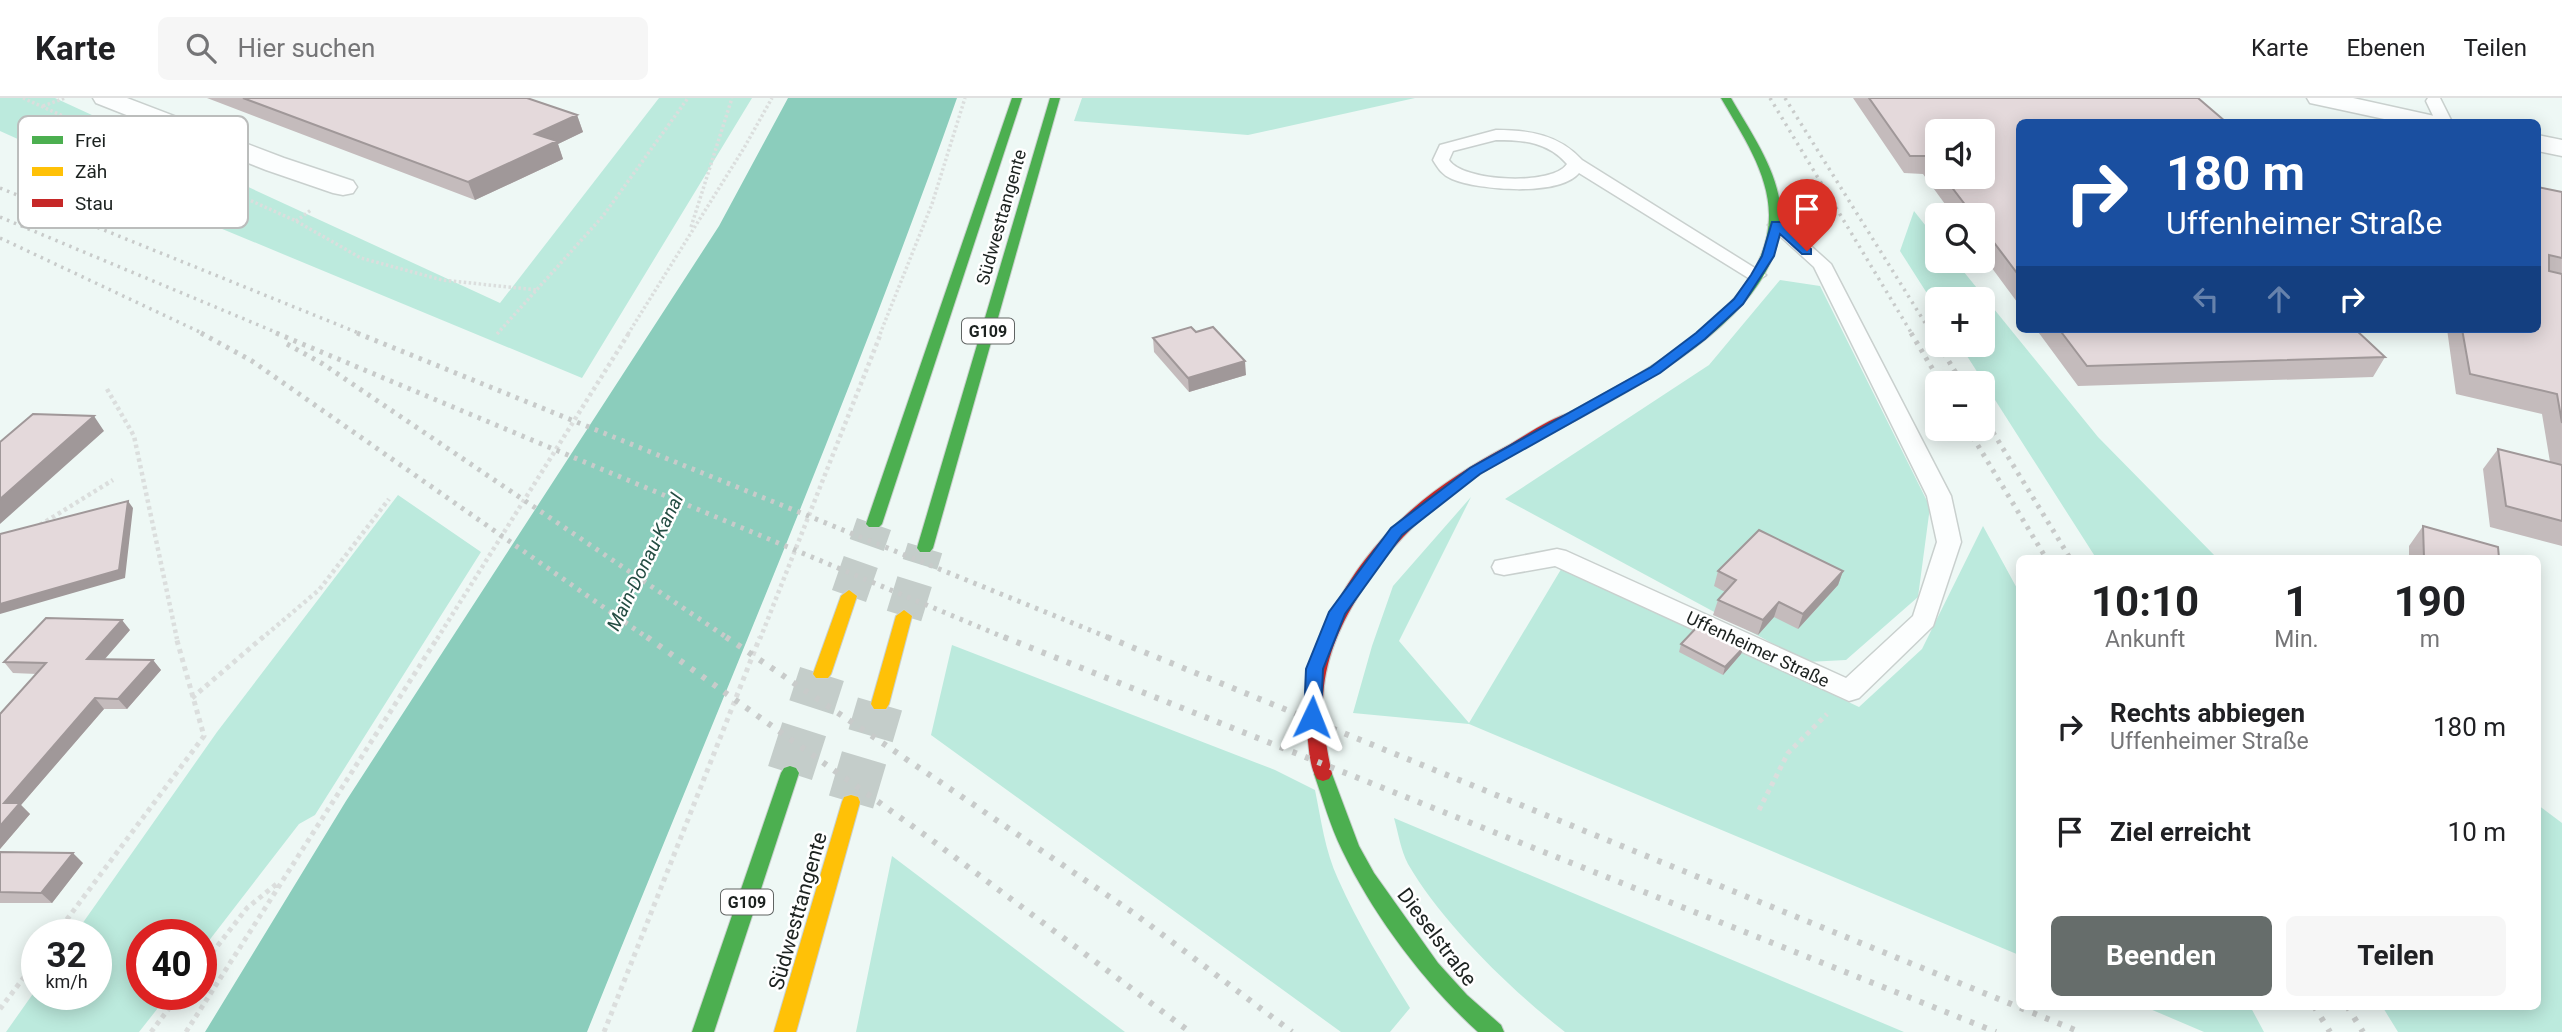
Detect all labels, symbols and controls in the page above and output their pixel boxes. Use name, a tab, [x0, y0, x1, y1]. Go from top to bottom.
search box	[158, 17, 648, 80]
text: Karte	[35, 29, 116, 68]
icon: search	[182, 29, 220, 67]
text: Hier suchen	[238, 33, 375, 63]
text: Karte	[2251, 34, 2308, 62]
text: Ebenen	[2346, 34, 2425, 62]
text: Teilen	[2463, 34, 2527, 62]
legend	[18, 116, 248, 228]
map controls	[1925, 119, 1995, 441]
button: sound	[1925, 119, 1995, 189]
text: Frei	[75, 129, 106, 152]
text: 180 m	[2166, 145, 2305, 202]
street label: Südwesttangente	[972, 147, 1030, 287]
icon: right	[2051, 147, 2142, 238]
text: Zäh	[75, 160, 107, 183]
pin	[1777, 179, 1837, 251]
icon: arrive	[1788, 190, 1826, 228]
text: Stau	[75, 192, 113, 215]
button: search	[1925, 203, 1995, 273]
text: Uffenheimer Straße	[2166, 204, 2443, 242]
icon: left	[2187, 280, 2225, 318]
icon: ahead	[2260, 280, 2298, 318]
icon: right	[2333, 280, 2371, 318]
button: +	[1925, 287, 1995, 357]
road number: G109	[962, 318, 1014, 344]
button: −	[1925, 371, 1995, 441]
water label: Main-Donau-Kanal	[602, 489, 688, 635]
text: 10:10	[2091, 577, 2199, 626]
text: 1	[2284, 577, 2309, 626]
text: 190	[2394, 577, 2466, 626]
street label: Uffenheimer Straße	[1683, 607, 1833, 691]
text: Ankunft	[2105, 626, 2185, 653]
text: Min.	[2274, 626, 2319, 653]
text: m	[2420, 626, 2440, 653]
position arrow	[1275, 680, 1349, 754]
text: Rechts abbiegen	[2110, 698, 2305, 728]
icon: right	[2051, 708, 2089, 746]
text: 180 m	[2433, 712, 2506, 742]
text: Uffenheimer Straße	[2110, 728, 2309, 755]
icon: arrive	[2051, 813, 2089, 851]
text: Ziel erreicht	[2110, 817, 2251, 847]
text: 10 m	[2448, 817, 2506, 847]
street label: Südwesttangente	[764, 829, 832, 993]
street label: Dieselstraße	[1392, 883, 1482, 991]
road number: G109	[721, 890, 773, 915]
button: Beenden	[2051, 916, 2272, 996]
button: Teilen	[2286, 916, 2506, 996]
speed limit sign: 40	[126, 919, 217, 1010]
text: 32	[46, 935, 87, 976]
text: km/h	[45, 971, 88, 992]

